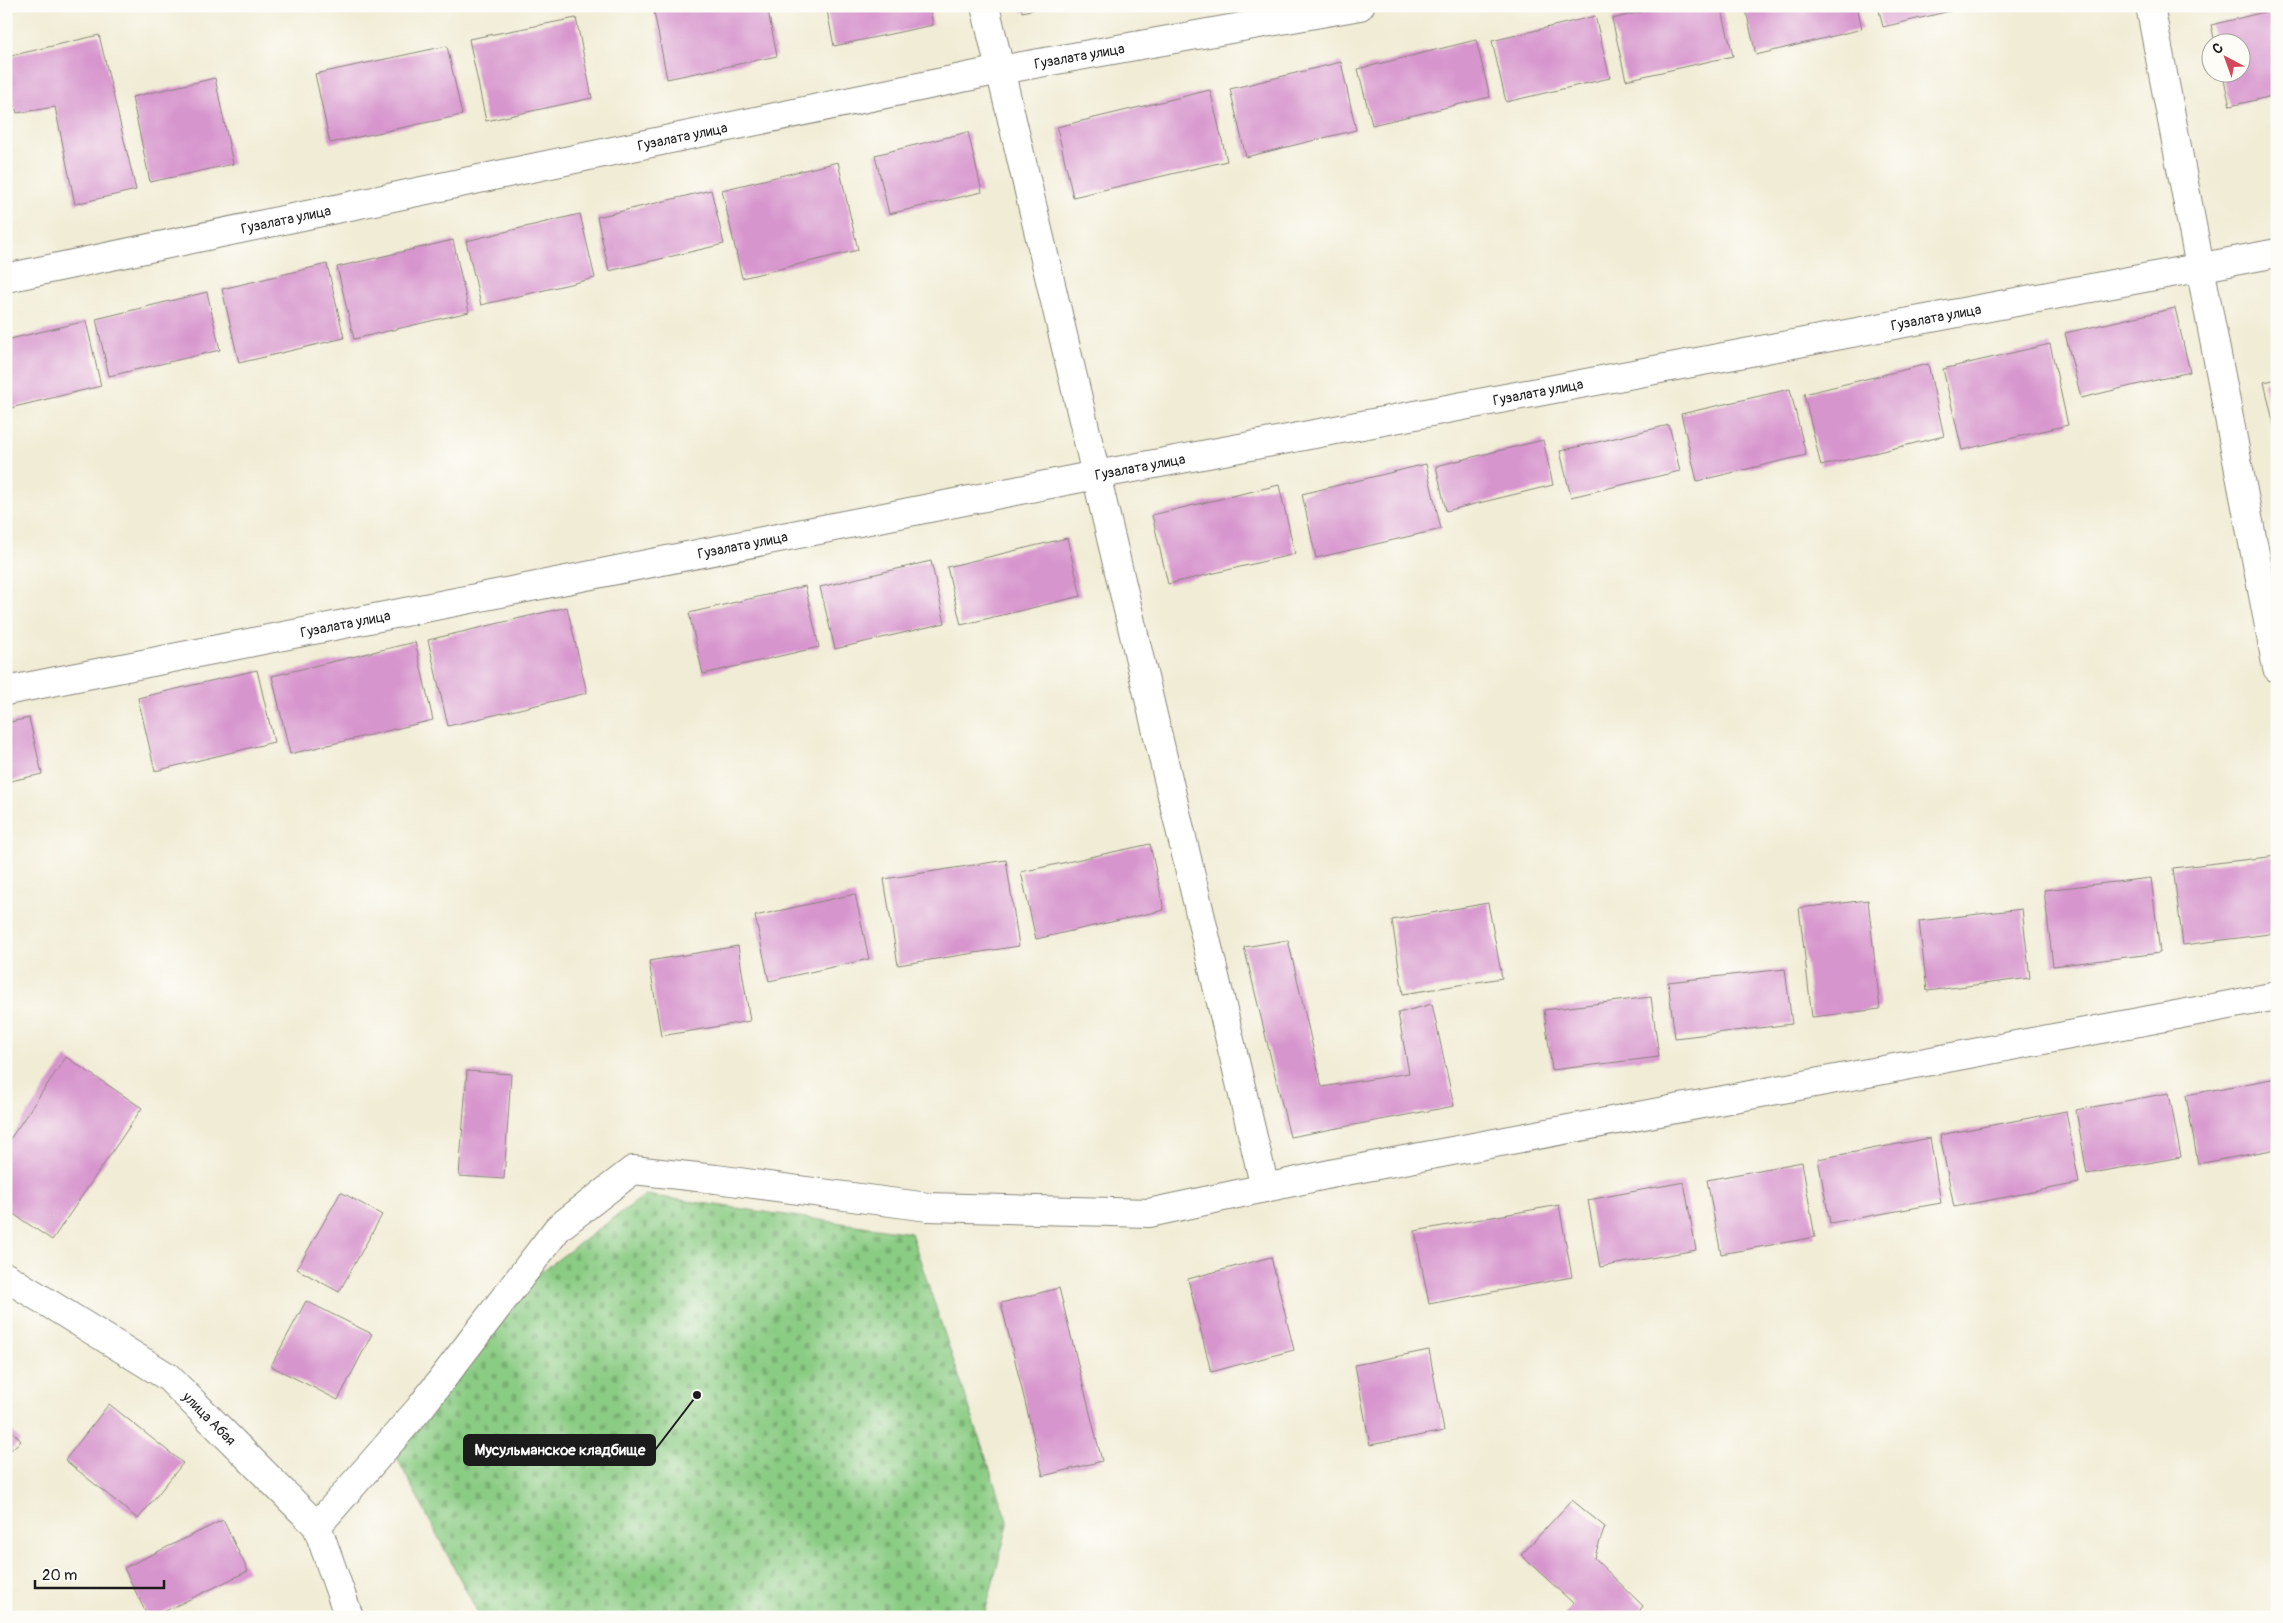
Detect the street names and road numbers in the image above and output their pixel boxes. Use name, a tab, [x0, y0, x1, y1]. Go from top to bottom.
street label: Гузалата улица	[1033, 40, 1126, 72]
street label: Гузалата улица	[636, 119, 729, 154]
street label: Гузалата улица	[239, 202, 332, 237]
street label: Гузалата улица	[1890, 300, 1983, 334]
street label: Гузалата улица	[1492, 375, 1585, 409]
street label: Гузалата улица	[1094, 450, 1186, 484]
street label: Гузалата улица	[696, 528, 789, 562]
street label: Гузалата улица	[299, 607, 392, 641]
street label: улица Абая	[179, 1388, 240, 1449]

